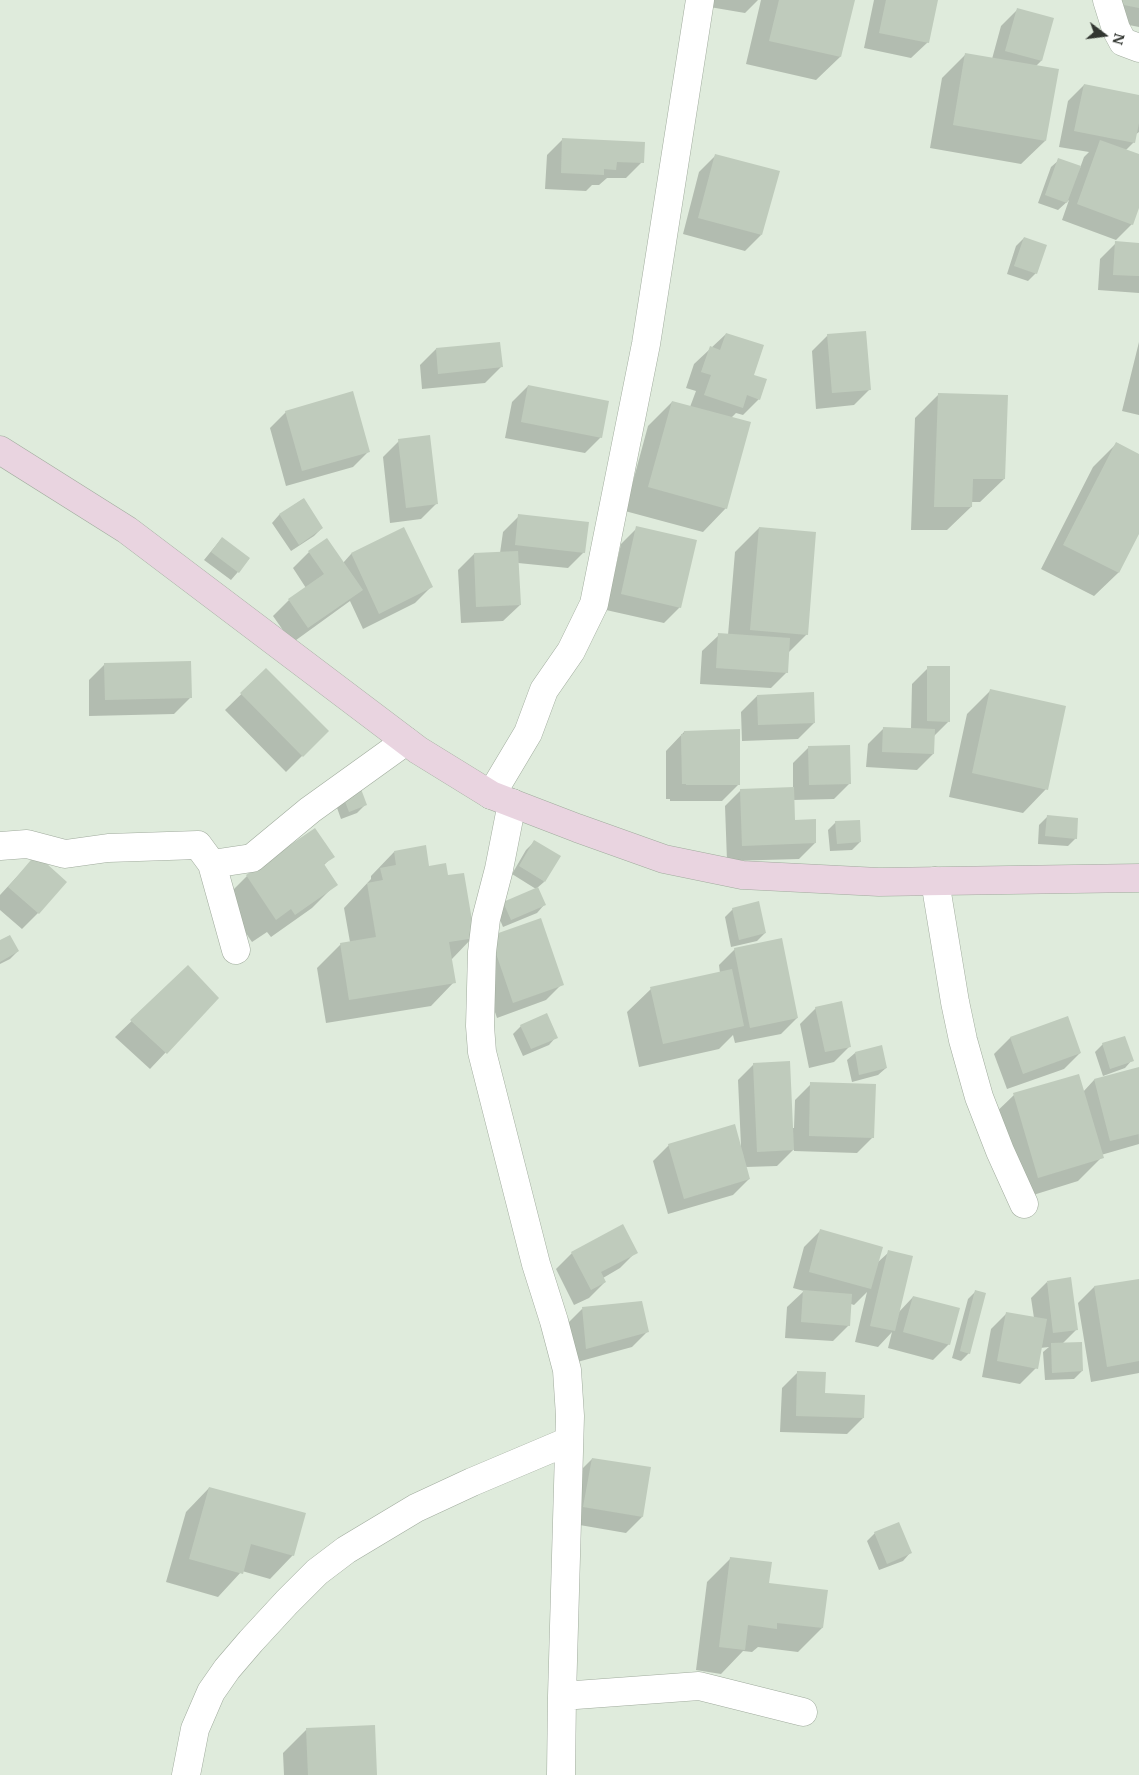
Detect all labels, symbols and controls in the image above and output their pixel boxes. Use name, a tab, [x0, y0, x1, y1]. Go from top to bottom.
north arrow	[1079, 10, 1129, 60]
text: N	[1108, 31, 1129, 47]

